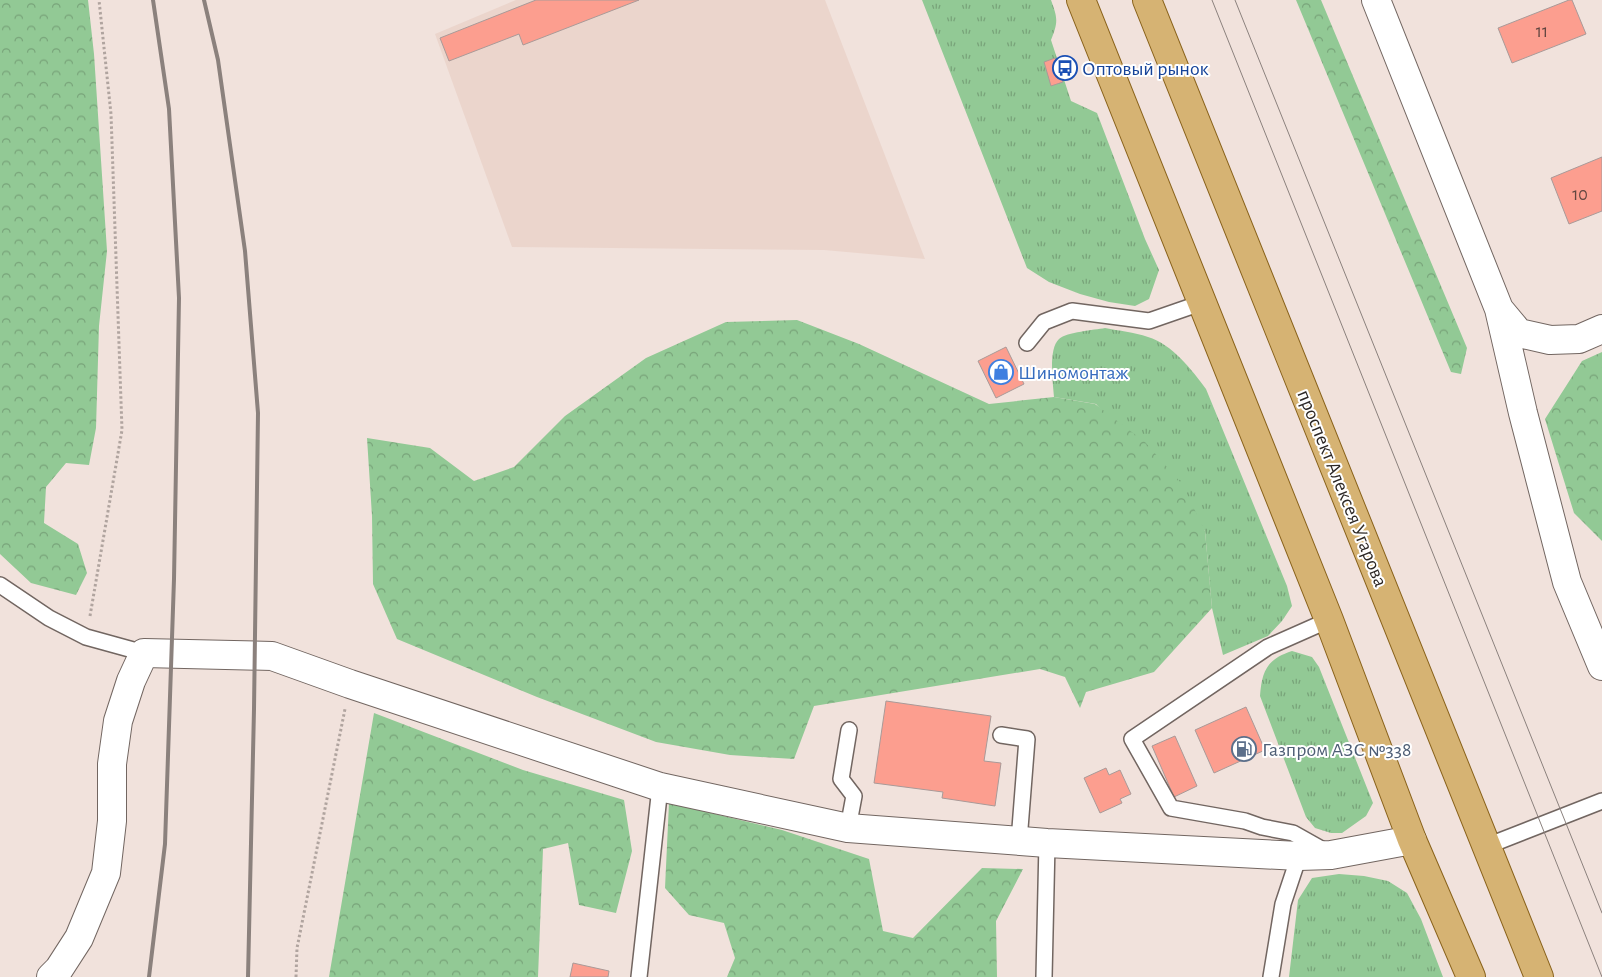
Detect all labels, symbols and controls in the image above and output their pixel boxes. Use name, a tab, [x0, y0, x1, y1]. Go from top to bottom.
house number: 11	[1536, 23, 1548, 41]
bus stop icon: Оптовый рынок	[1052, 55, 1078, 81]
place label: Оптовый рынок	[1082, 59, 1209, 79]
house number: 10	[1572, 186, 1588, 204]
shop icon: Шиномонтаж	[988, 359, 1014, 385]
place label: Шиномонтаж	[1018, 363, 1129, 383]
street label: проспект Алексея Угарова	[1293, 387, 1391, 590]
fuel station icon: Газпром АЗС №338	[1231, 736, 1257, 762]
place label: Газпром АЗС №338	[1262, 740, 1411, 760]

